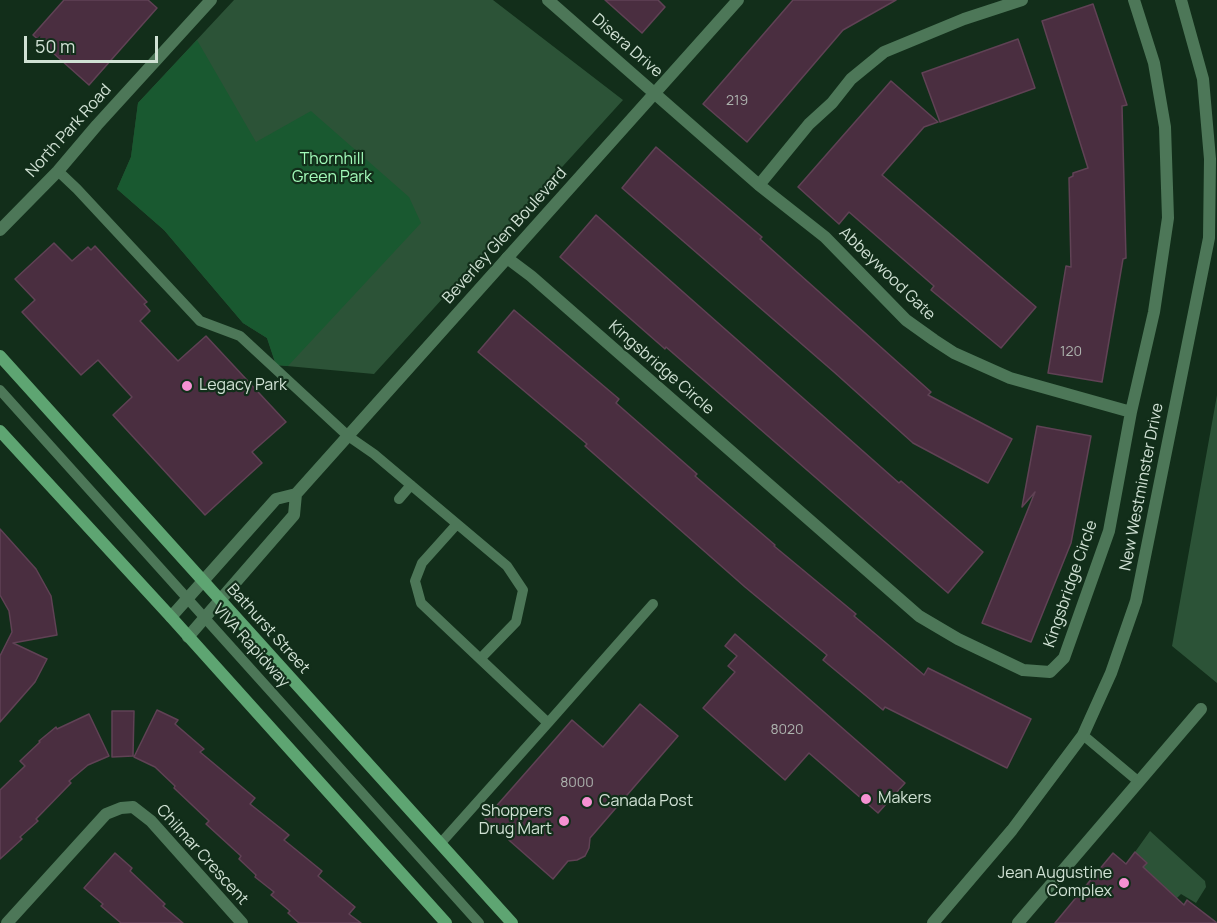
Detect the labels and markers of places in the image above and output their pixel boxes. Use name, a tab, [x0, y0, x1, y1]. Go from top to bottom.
place label: Legacy Park	[199, 376, 287, 396]
marker: Legacy Park	[180, 379, 194, 393]
place label: Makers	[878, 789, 931, 809]
place label: Canada Post	[599, 792, 693, 812]
marker: Makers	[859, 792, 873, 806]
marker: Canada Post	[580, 795, 594, 809]
place label: Shoppers Drug Mart	[479, 802, 552, 840]
marker: Shoppers Drug Mart	[557, 814, 571, 828]
place label: Jean Augustine Complex	[998, 864, 1112, 902]
marker: Jean Augustine Complex	[1117, 876, 1131, 890]

